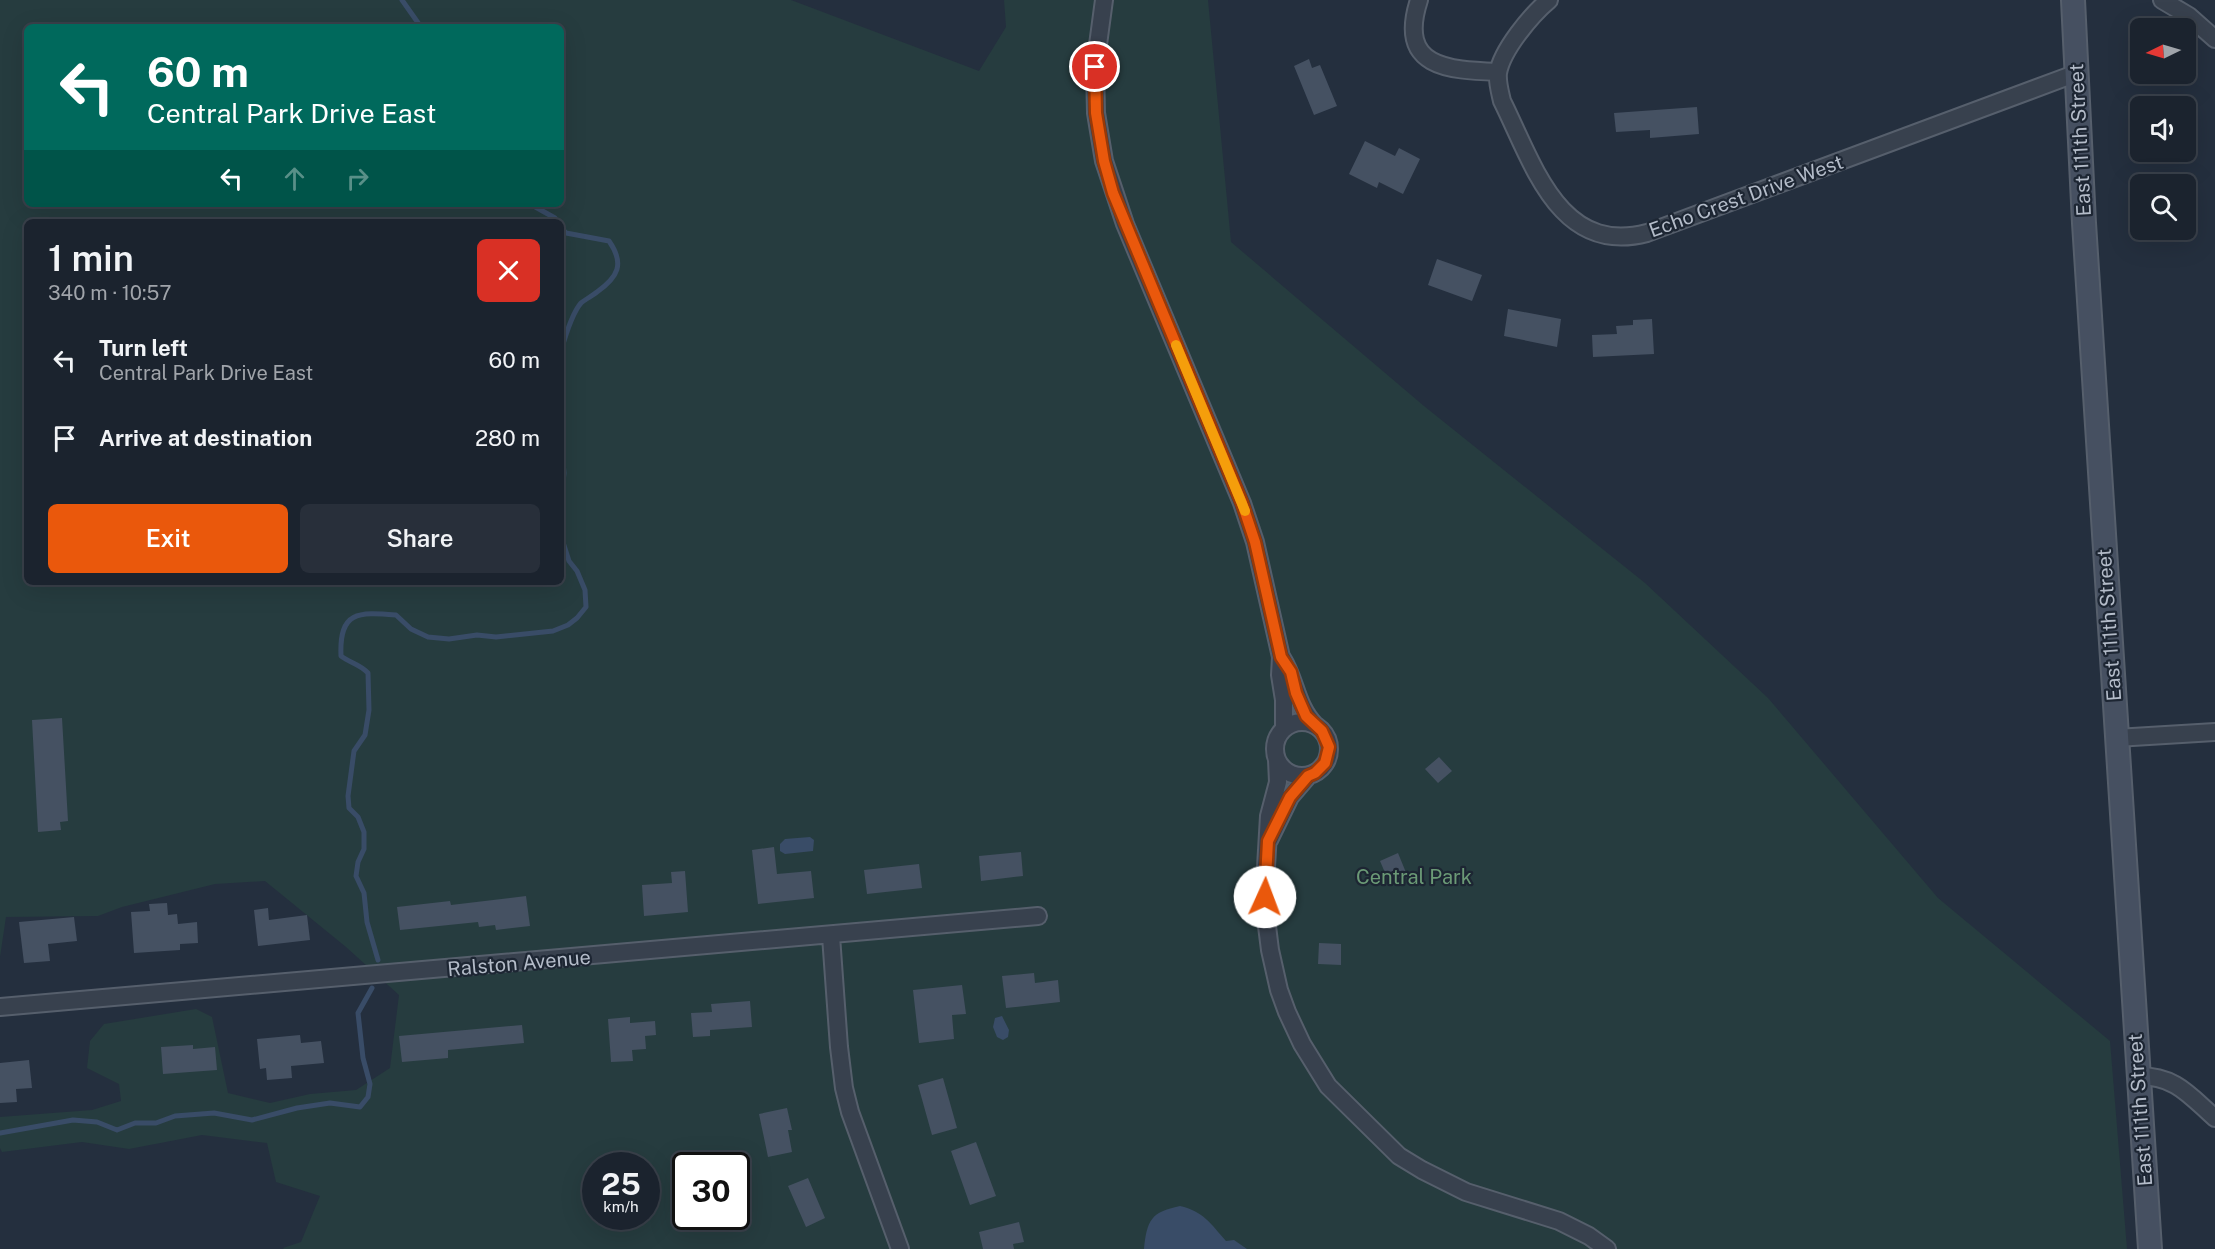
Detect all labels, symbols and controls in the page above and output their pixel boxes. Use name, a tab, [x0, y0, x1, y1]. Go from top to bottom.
north arrow	[2130, 18, 2196, 84]
map controls	[2130, 18, 2196, 240]
pin	[1069, 41, 1120, 92]
text: 60 m	[147, 47, 249, 96]
icon: left	[48, 48, 126, 126]
icon: arrive	[1078, 50, 1111, 83]
street label: East 111th Street	[2064, 63, 2096, 217]
button: sound	[2130, 96, 2196, 162]
text: Central Park Drive East	[147, 97, 436, 129]
street label: Echo Crest Drive West	[1646, 150, 1846, 242]
icon: left	[215, 162, 248, 195]
icon: ahead	[278, 162, 311, 195]
icon: right	[341, 162, 374, 195]
button: search	[2130, 174, 2196, 240]
text: 1 min	[48, 237, 134, 279]
button: close	[477, 239, 540, 302]
text: 340 m · 10:57	[48, 281, 171, 305]
text: Turn left	[99, 335, 188, 361]
icon: left	[48, 344, 81, 377]
text: 60 m	[489, 347, 540, 373]
text: Central Park Drive East	[99, 361, 313, 385]
icon: arrive	[48, 422, 81, 455]
text: Arrive at destination	[99, 425, 312, 451]
text: 280 m	[475, 425, 540, 451]
button: Exit	[48, 504, 288, 573]
button: Share	[300, 504, 540, 573]
street label: East 111th Street	[2092, 548, 2126, 702]
position arrow	[1233, 865, 1297, 929]
park label: Central Park	[1356, 865, 1472, 889]
street label: Ralston Avenue	[446, 945, 592, 981]
street label: East 111th Street	[2123, 1033, 2157, 1187]
speed limit sign: 30	[672, 1152, 750, 1230]
text: 25	[601, 1166, 641, 1202]
text: km/h	[603, 1198, 639, 1215]

